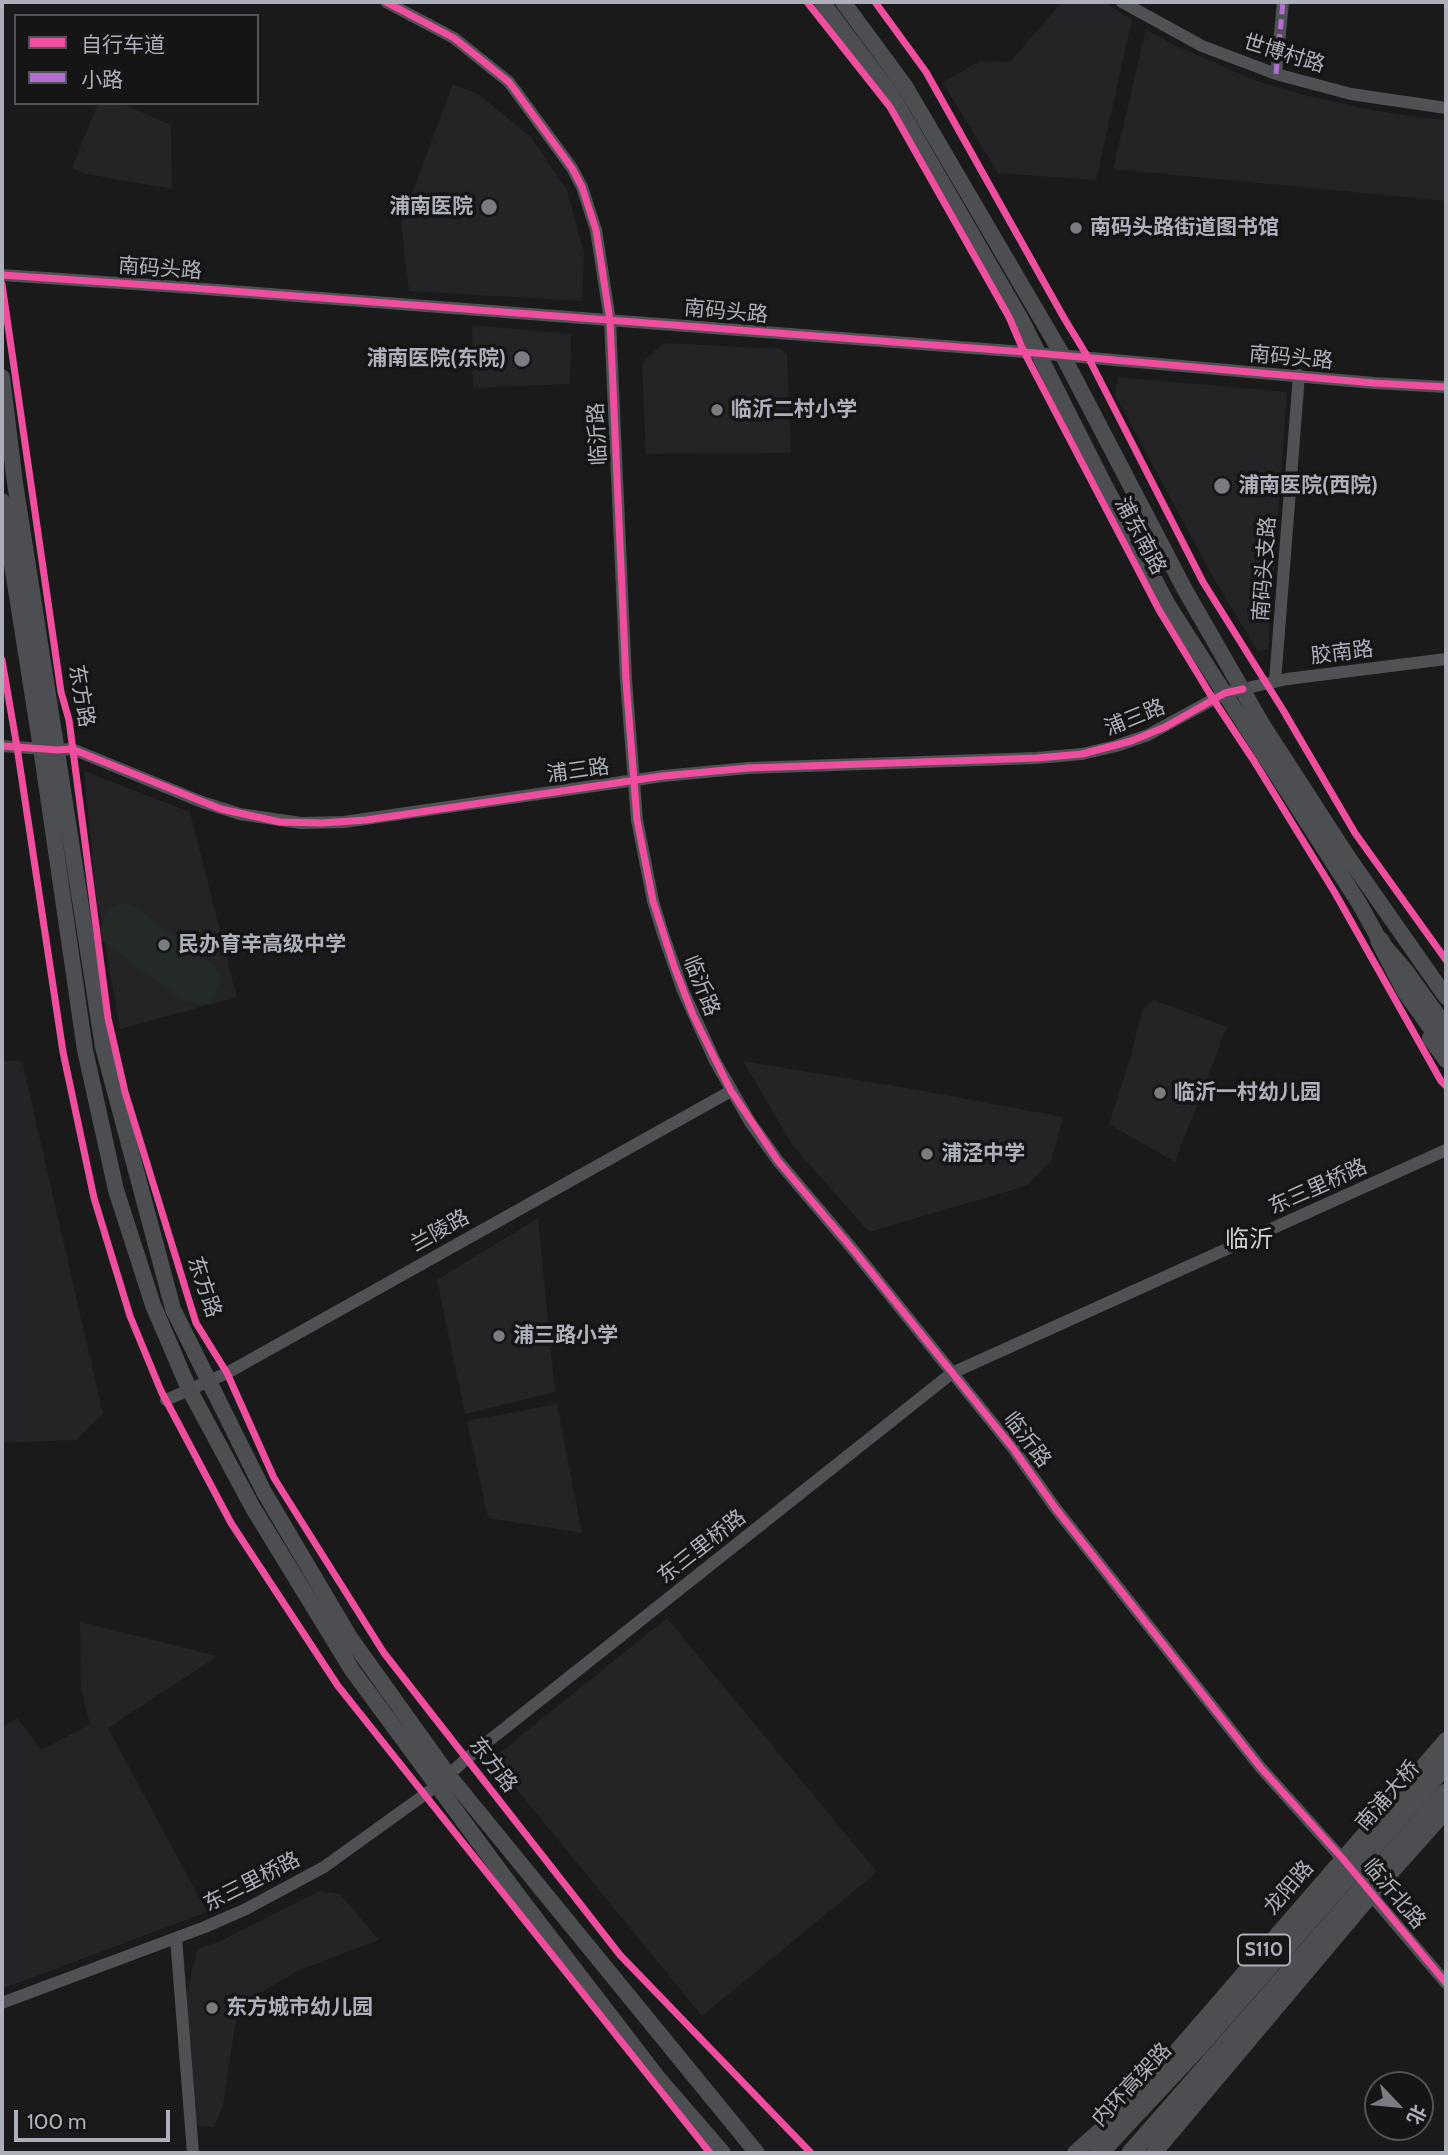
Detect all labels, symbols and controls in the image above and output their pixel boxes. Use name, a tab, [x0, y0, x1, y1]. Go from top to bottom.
legend	[14, 14, 259, 105]
street label: 世博村路	[1240, 30, 1328, 78]
text: 自行车道	[81, 32, 165, 57]
text: 小路	[81, 67, 123, 92]
place label: 浦南医院	[389, 194, 473, 220]
marker: 浦南医院	[479, 197, 499, 217]
place label: 南码头路街道图书馆	[1090, 215, 1279, 241]
marker: 南码头路街道图书馆	[1068, 220, 1084, 236]
street label: 南码头路	[117, 254, 203, 284]
street label: 南码头路	[683, 296, 769, 328]
street label: 南码头路	[1248, 342, 1334, 374]
place label: 浦南医院(东院)	[366, 346, 506, 372]
marker: 浦南医院(东院)	[512, 349, 532, 369]
place label: 临沂二村小学	[731, 397, 857, 423]
street label: 临沂路	[584, 402, 612, 466]
marker: 临沂二村小学	[709, 402, 725, 418]
place label: 浦南医院(西院)	[1238, 473, 1378, 499]
marker: 浦南医院(西院)	[1212, 476, 1232, 496]
street label: 浦东南路	[1109, 493, 1171, 579]
street label: 南码头支路	[1249, 516, 1281, 622]
street label: 胶南路	[1309, 637, 1375, 669]
street label: 东方路	[63, 663, 99, 729]
street label: 浦三路	[1101, 695, 1169, 741]
street label: 浦三路	[545, 754, 611, 788]
place label: 民办育辛高级中学	[178, 932, 346, 958]
marker: 民办育辛高级中学	[156, 937, 172, 953]
street label: 临沂路	[678, 952, 724, 1020]
place label: 临沂一村幼儿园	[1174, 1080, 1321, 1106]
marker: 临沂一村幼儿园	[1152, 1085, 1168, 1101]
place label: 浦泾中学	[941, 1141, 1025, 1167]
marker: 浦泾中学	[919, 1146, 935, 1162]
street label: 东三里桥路	[1265, 1154, 1371, 1220]
street label: 兰陵路	[406, 1205, 474, 1257]
district label: 临沂	[1225, 1226, 1273, 1254]
street label: 东方路	[182, 1253, 226, 1321]
place label: 浦三路小学	[513, 1323, 618, 1349]
marker: 浦三路小学	[491, 1328, 507, 1344]
street label: 临沂路	[998, 1407, 1056, 1473]
street label: 东三里桥路	[653, 1505, 751, 1589]
street label: 东方路	[464, 1732, 522, 1798]
street label: 南浦大桥	[1351, 1756, 1425, 1836]
street label: 东三里桥路	[200, 1847, 304, 1917]
street label: 临沂北路	[1357, 1854, 1431, 1934]
street label: 龙阳路	[1259, 1856, 1319, 1920]
road number: S110	[1238, 1934, 1290, 1966]
place label: 东方城市幼儿园	[226, 1995, 373, 2021]
marker: 东方城市幼儿园	[204, 2000, 220, 2016]
street label: 内环高架路	[1087, 2038, 1177, 2132]
north arrow	[1364, 2071, 1434, 2141]
scale bar	[18, 2096, 173, 2140]
text: 北	[1402, 2101, 1431, 2128]
text: 100 m	[27, 2109, 86, 2134]

